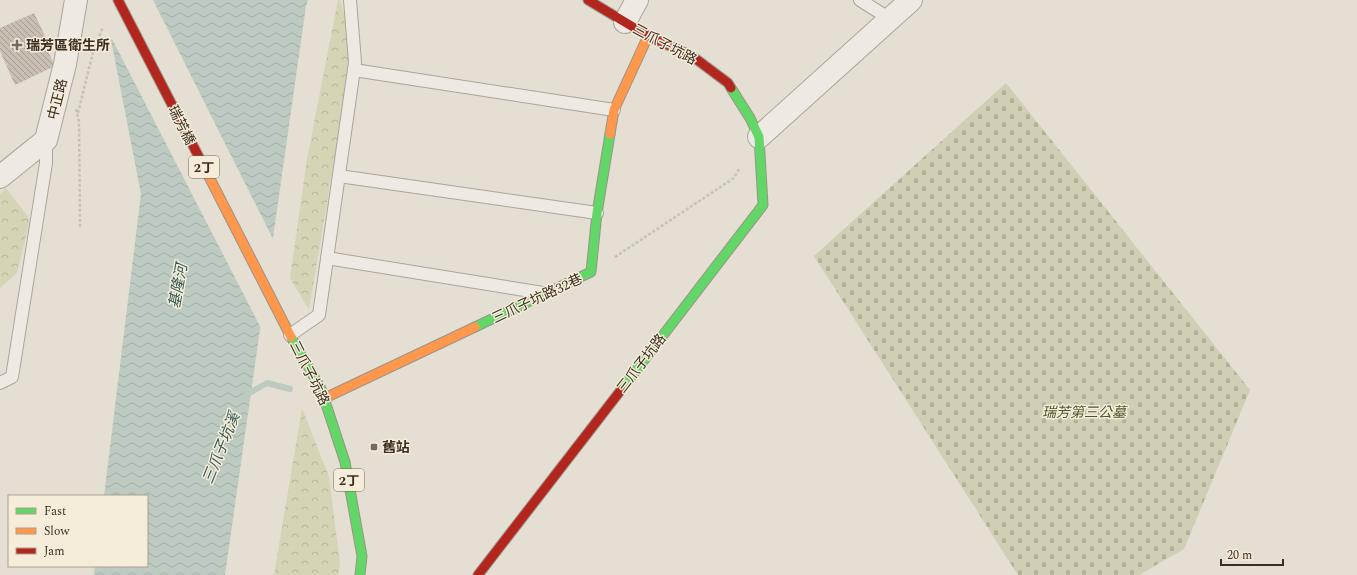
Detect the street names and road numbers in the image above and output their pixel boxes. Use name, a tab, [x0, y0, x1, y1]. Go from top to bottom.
street label: 三爪子坑路	[629, 19, 701, 70]
street label: 中正路	[42, 76, 73, 122]
street label: 瑞芳橋	[163, 102, 200, 149]
road number: 2丁	[189, 156, 219, 178]
street label: 三爪子坑路32巷	[488, 268, 586, 329]
street label: 三爪子坑路	[612, 329, 671, 397]
street label: 三爪子坑路	[284, 337, 335, 409]
road number: 2丁	[334, 469, 364, 491]

